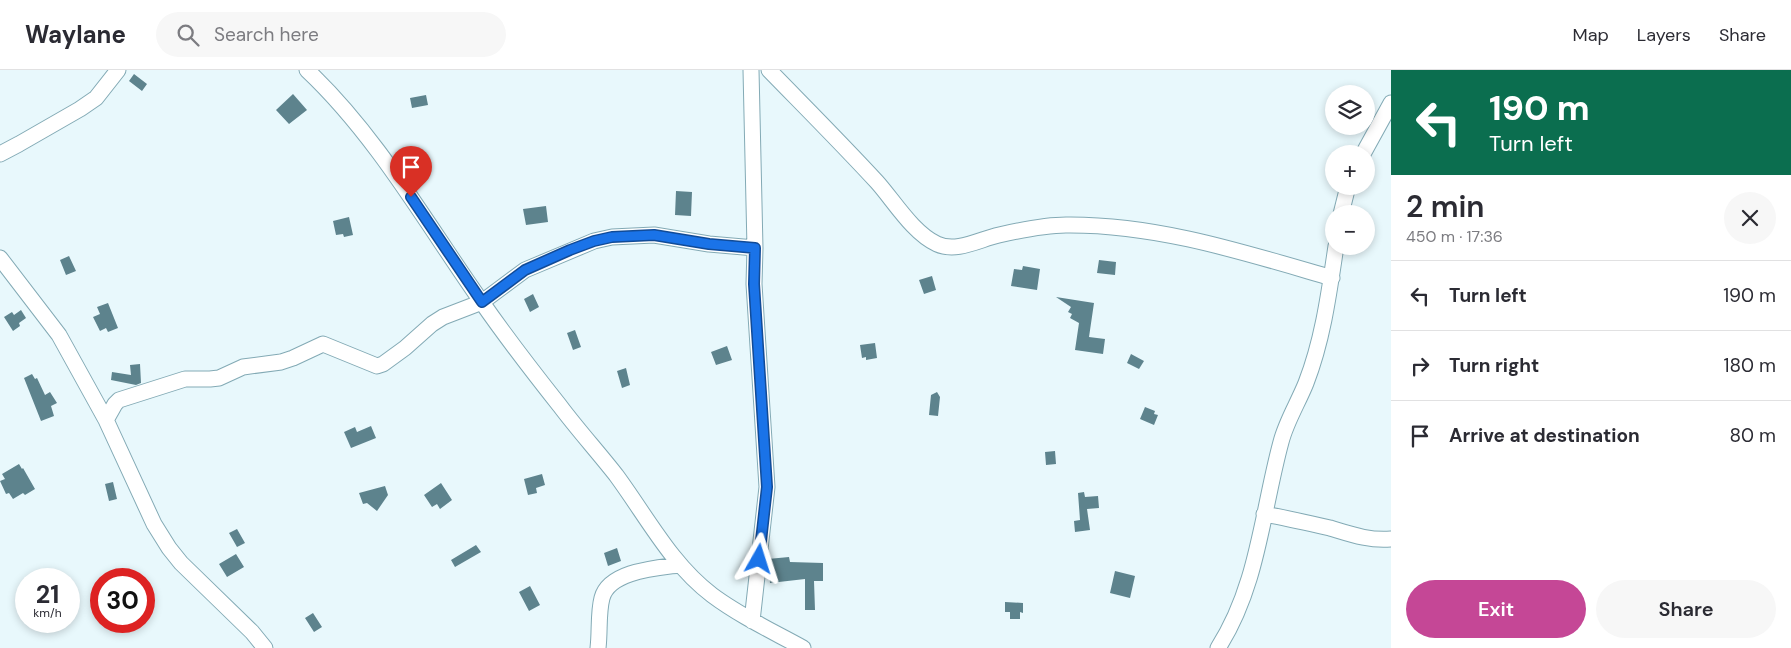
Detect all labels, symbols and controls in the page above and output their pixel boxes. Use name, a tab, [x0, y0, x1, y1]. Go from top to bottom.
search box	[156, 12, 506, 57]
text: Waylane	[25, 19, 126, 50]
icon: search	[174, 21, 202, 49]
text: Search here	[214, 22, 319, 47]
text: Map	[1573, 23, 1609, 47]
text: Layers	[1637, 23, 1691, 47]
text: Share	[1719, 23, 1766, 47]
map controls	[1325, 85, 1375, 255]
button: layers	[1325, 85, 1375, 135]
text: 190 m	[1489, 85, 1590, 131]
icon: left	[1406, 90, 1471, 155]
text: Turn left	[1489, 129, 1573, 158]
button: +	[1325, 145, 1375, 195]
pin	[390, 146, 432, 197]
icon: arrive	[397, 153, 425, 181]
text: 2 min	[1406, 187, 1484, 226]
button: close	[1724, 192, 1776, 244]
button: −	[1325, 205, 1375, 255]
text: 450 m · 17:36	[1406, 226, 1503, 247]
icon: left	[1406, 282, 1434, 310]
text: Turn left	[1449, 283, 1527, 308]
text: 190 m	[1723, 283, 1776, 308]
icon: right	[1406, 352, 1434, 380]
text: Turn right	[1449, 353, 1539, 378]
text: 180 m	[1724, 353, 1776, 378]
icon: arrive	[1406, 422, 1434, 450]
text: Arrive at destination	[1449, 423, 1640, 448]
text: 80 m	[1729, 423, 1776, 448]
position arrow	[732, 532, 784, 584]
speed limit sign: 30	[90, 568, 155, 633]
text: 21	[36, 578, 59, 611]
button: Exit	[1406, 580, 1586, 638]
button: Share	[1596, 580, 1776, 638]
text: km/h	[33, 605, 62, 621]

